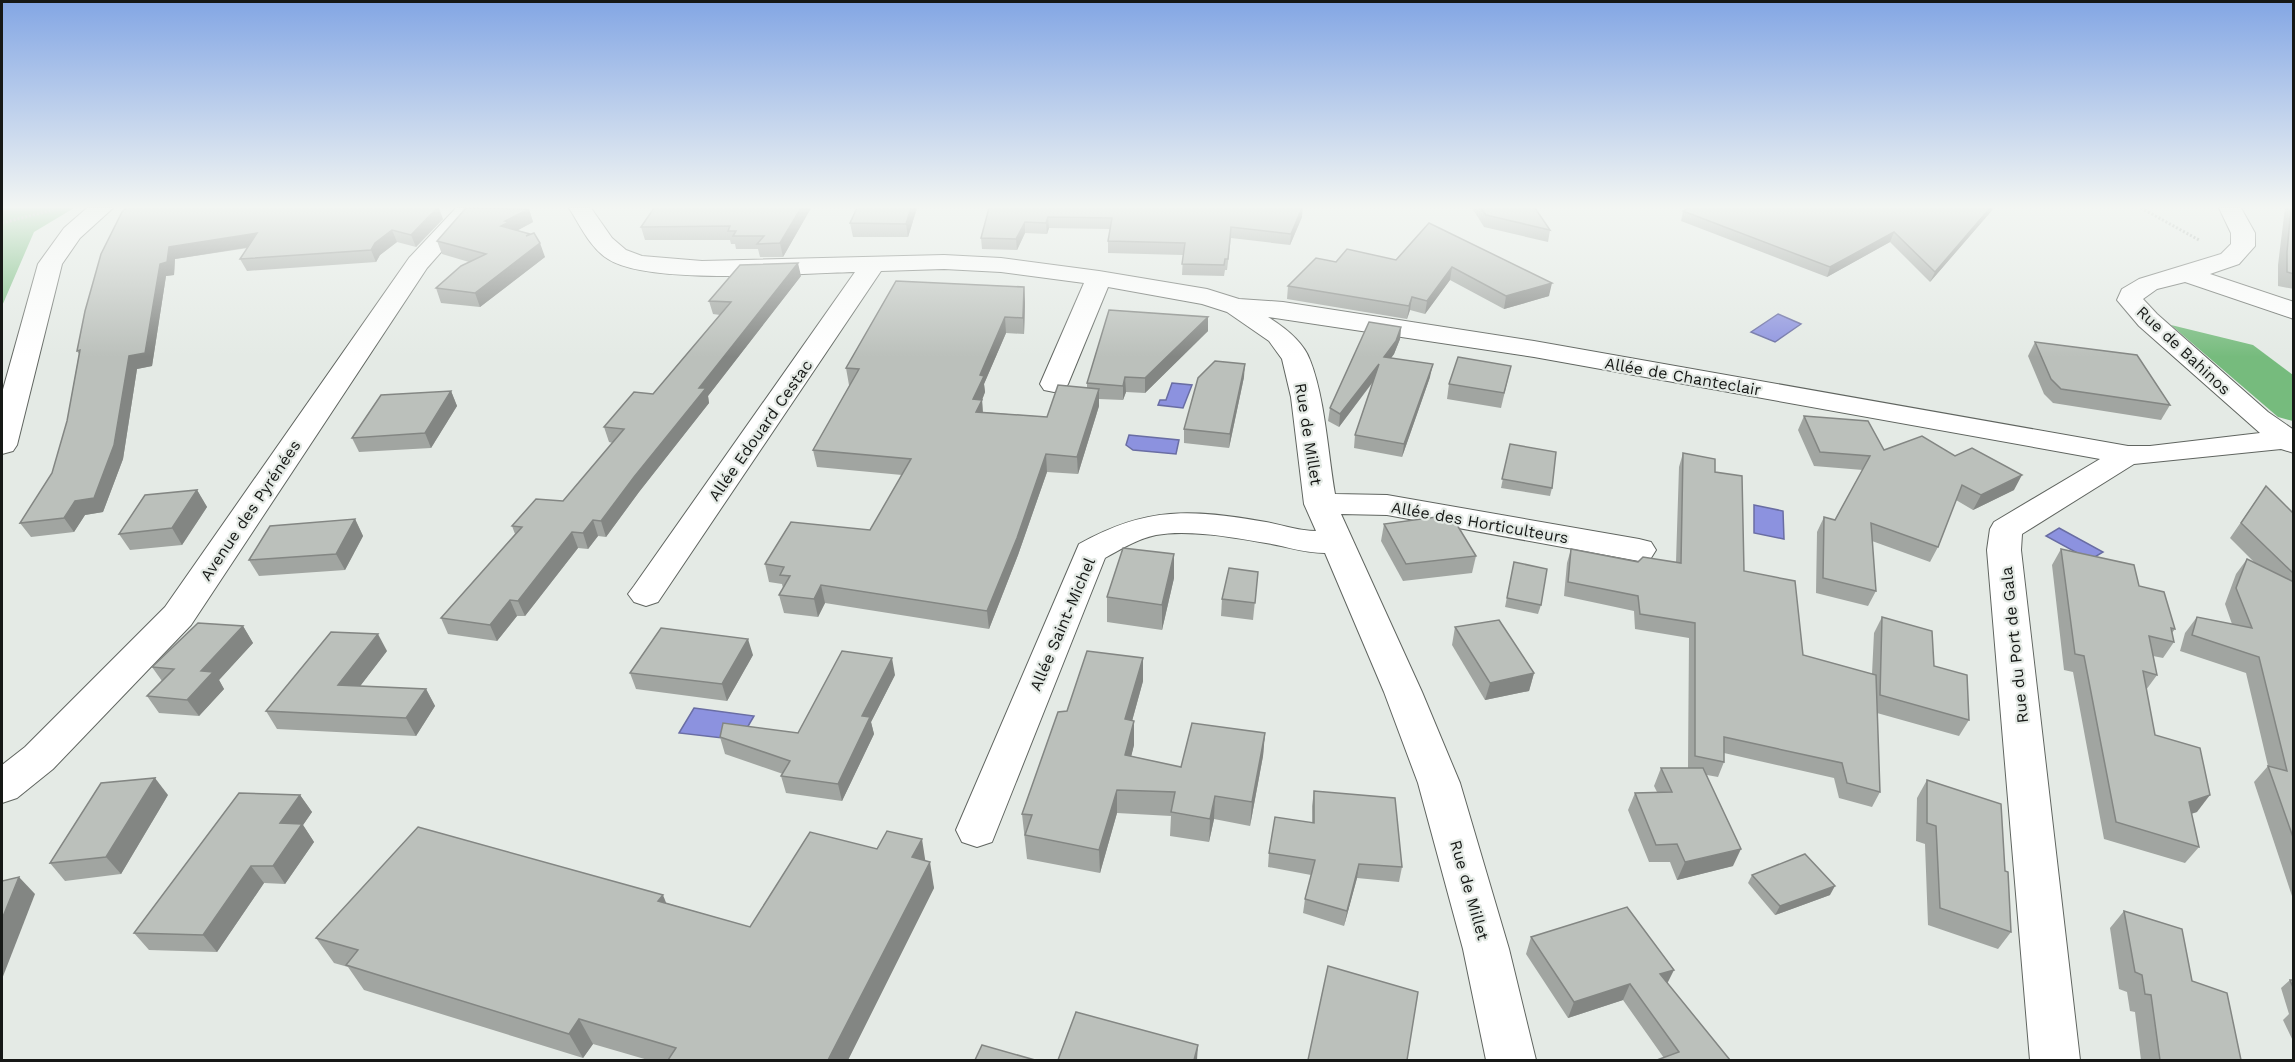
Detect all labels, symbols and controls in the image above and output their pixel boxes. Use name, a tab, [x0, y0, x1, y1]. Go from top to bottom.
street label: Rue de Bahinos	[2133, 302, 2235, 399]
street label: Allée de Chanteclair	[1603, 353, 1763, 400]
street label: Allée Edouard Cestac	[704, 356, 816, 504]
street label: Rue de Millet	[1291, 382, 1326, 487]
street label: Avenue des Pyrénées	[196, 436, 305, 584]
street label: Allée des Horticulteurs	[1390, 498, 1570, 547]
street label: Allée Saint-Michel	[1026, 555, 1099, 694]
street label: Rue du Port de Gala	[1997, 566, 2032, 724]
street label: Rue de Millet	[1446, 838, 1493, 943]

